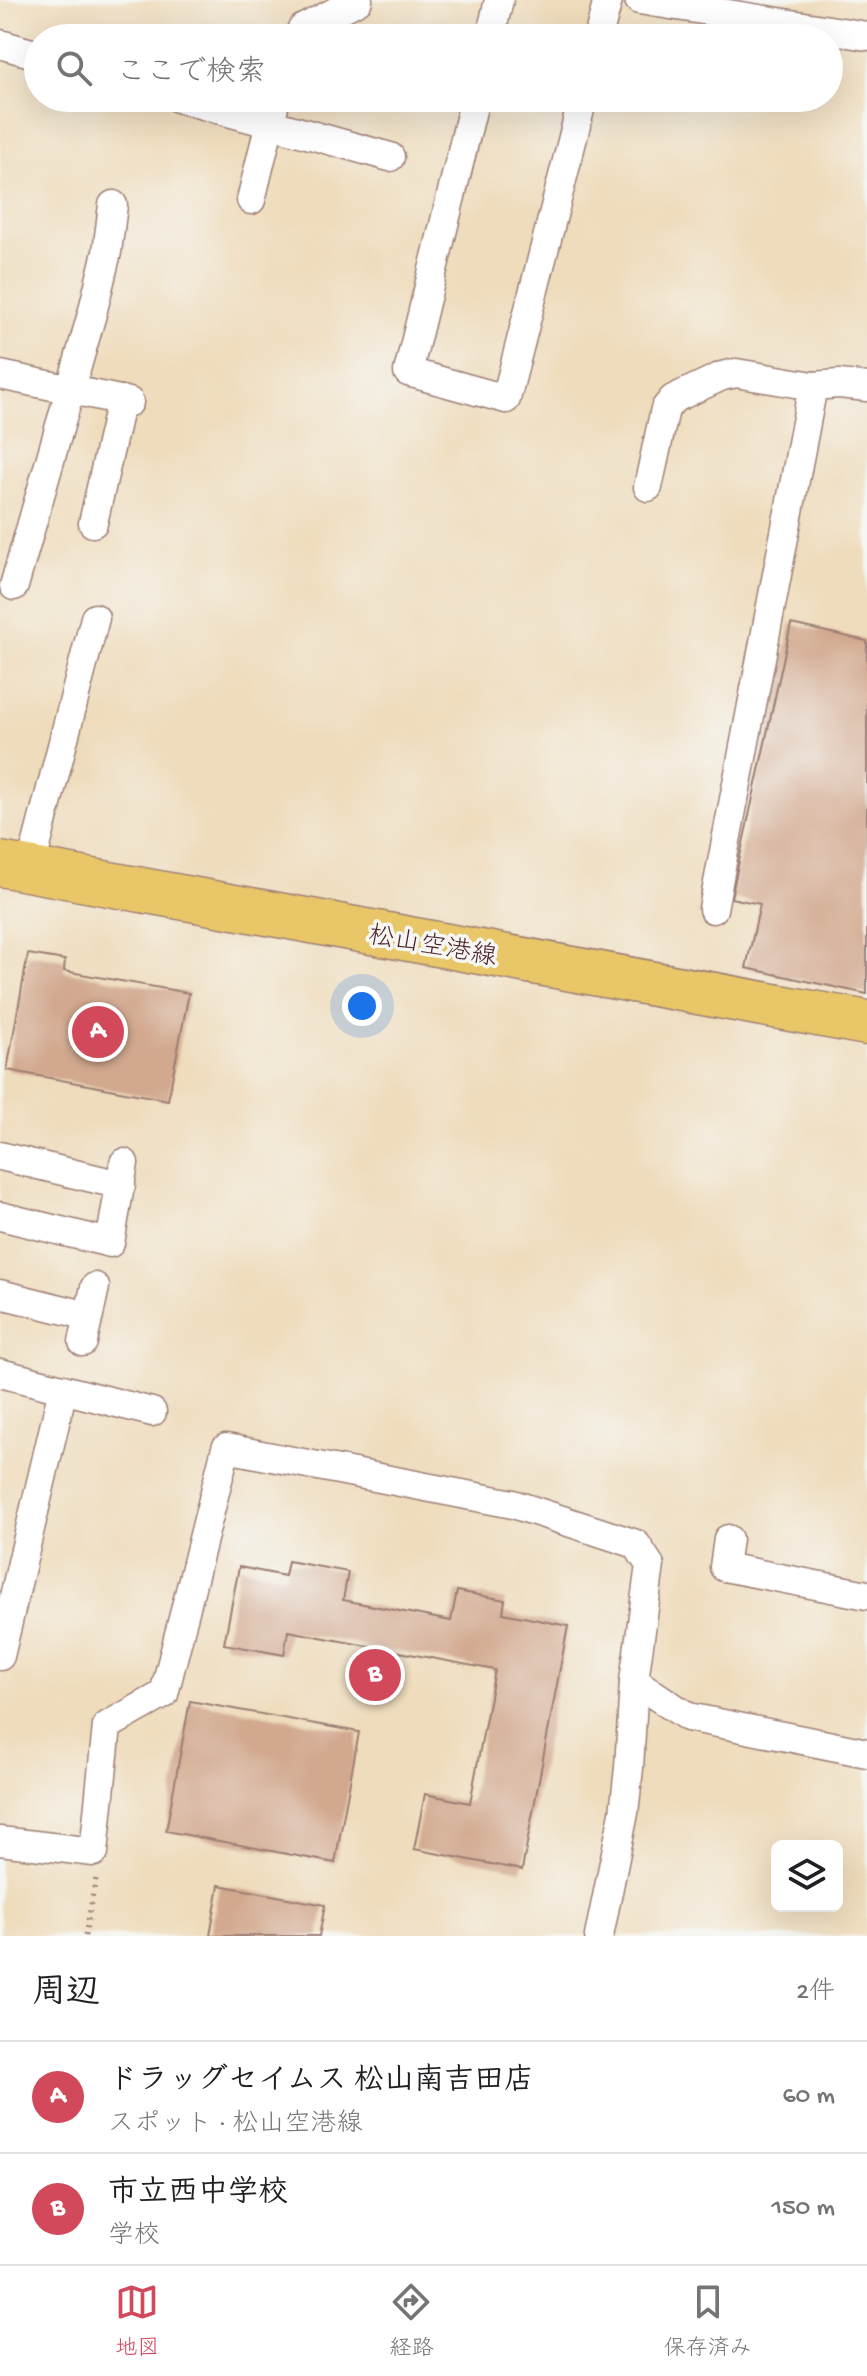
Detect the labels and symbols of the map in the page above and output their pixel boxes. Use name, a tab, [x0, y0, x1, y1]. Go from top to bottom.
street label: 松山空港線	[366, 921, 499, 975]
your location	[342, 986, 382, 1026]
pin: A	[72, 1002, 124, 1062]
pin: B	[349, 1645, 401, 1705]

